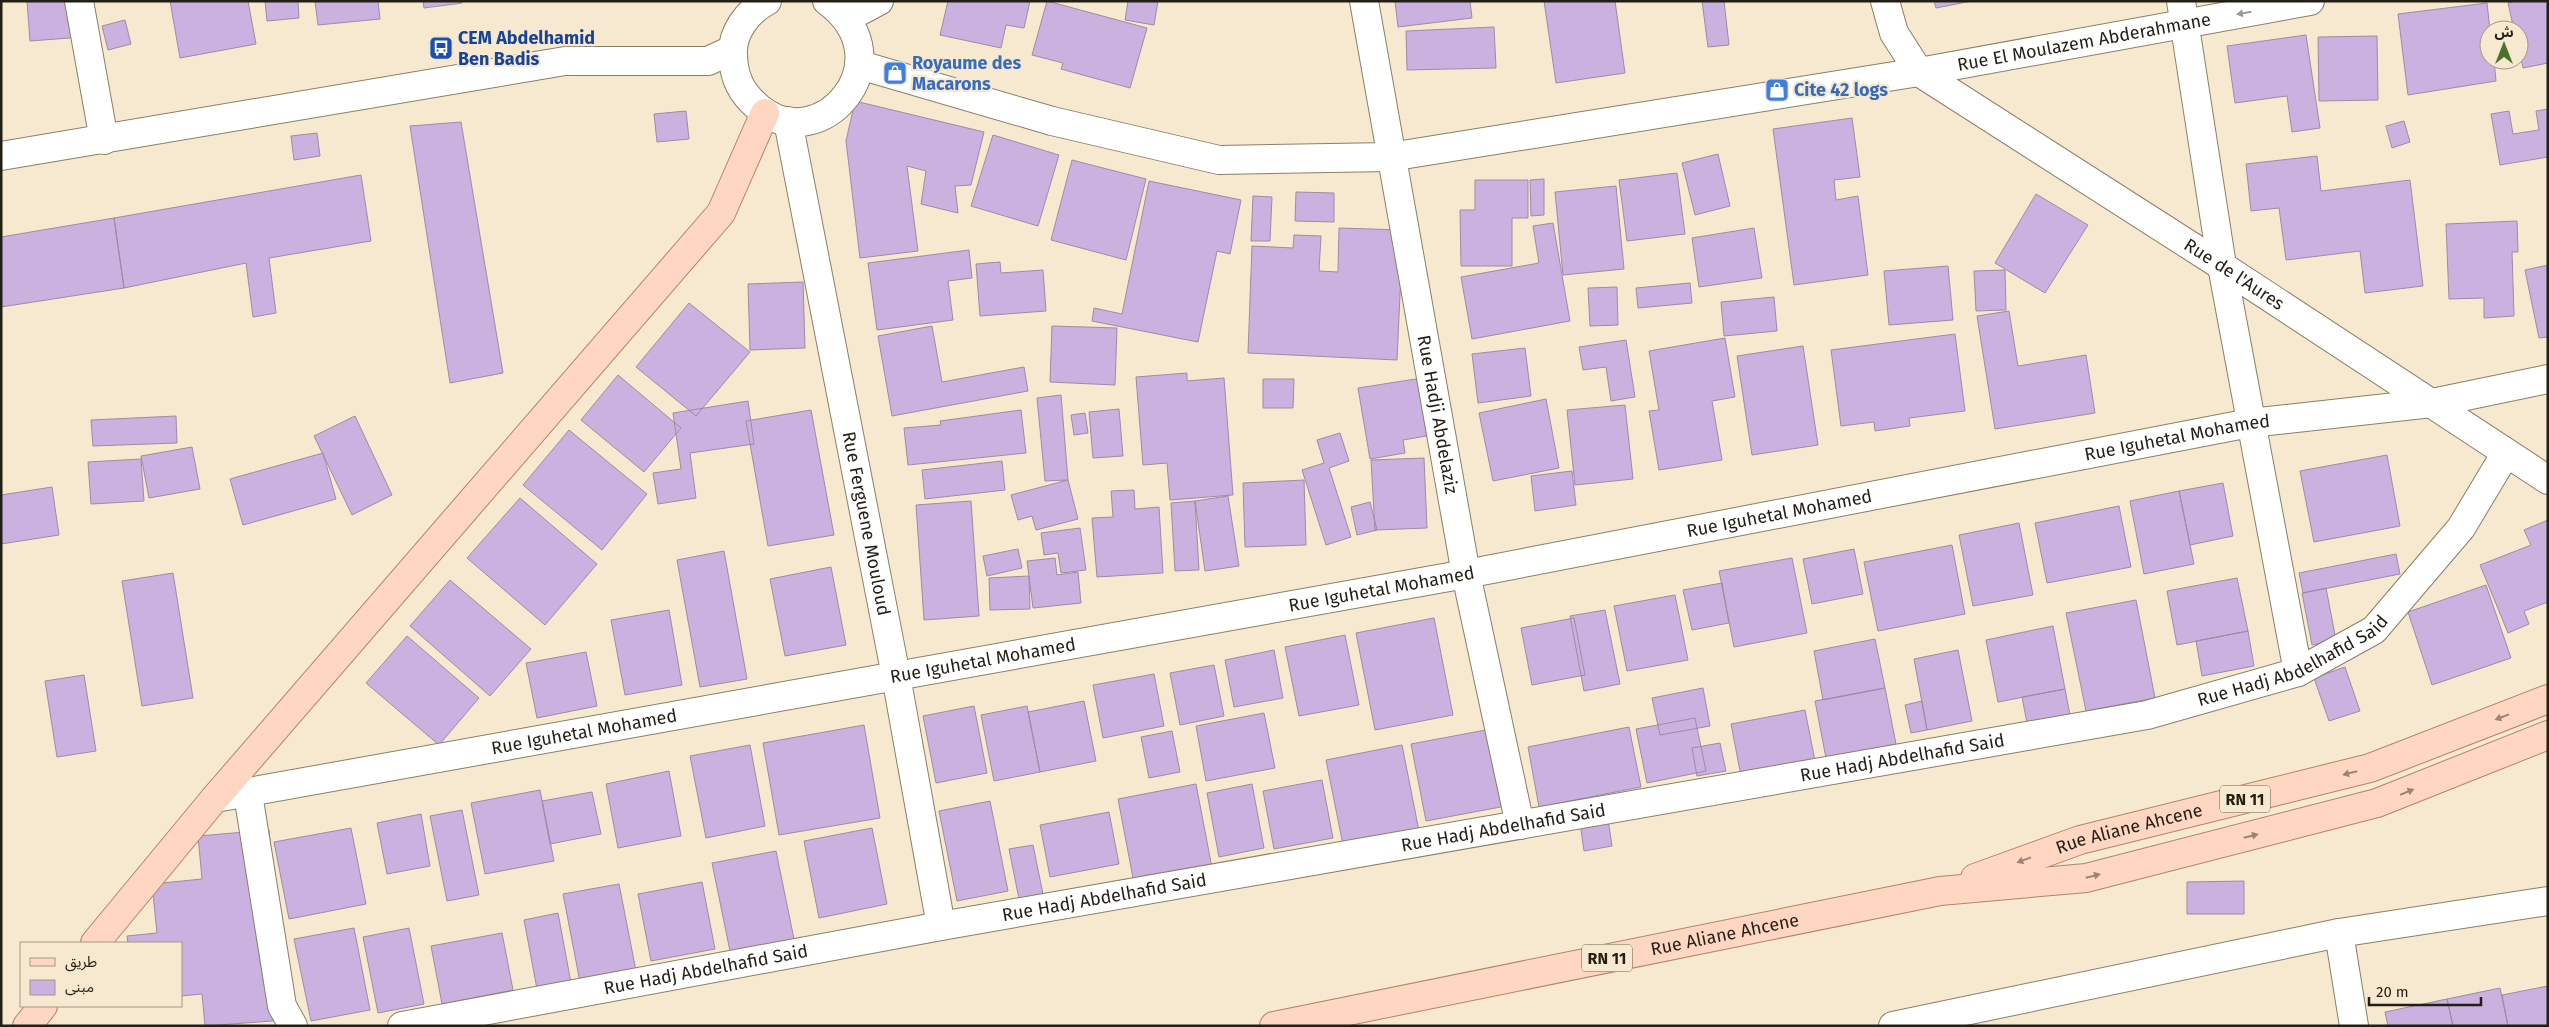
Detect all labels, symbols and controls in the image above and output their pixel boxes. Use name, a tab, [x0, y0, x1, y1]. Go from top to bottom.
street label: Rue El Moulazem Abderahmane	[1955, 8, 2213, 76]
one-way arrow	[2236, 10, 2252, 18]
north arrow	[2479, 20, 2529, 70]
text: ش	[2494, 24, 2514, 41]
place label: CEM Abdelhamid Ben Badis	[458, 27, 595, 70]
bus stop icon: CEM Abdelhamid Ben Badis	[428, 35, 454, 61]
place label: Royaume des Macarons	[912, 52, 1021, 95]
shop icon: Royaume des Macarons	[882, 60, 908, 86]
shop icon: Cite 42 logs	[1764, 77, 1790, 103]
place label: Cite 42 logs	[1794, 79, 1888, 101]
street label: Rue de l'Aures	[2180, 234, 2288, 315]
street label: Rue Hadji Abdelaziz	[1413, 333, 1463, 496]
street label: Rue Iguhetal Mohamed	[2083, 410, 2271, 466]
street label: Rue Ferguene Mouloud	[838, 429, 895, 617]
street label: Rue Iguhetal Mohamed	[1685, 485, 1874, 542]
street label: Rue Iguhetal Mohamed	[1287, 562, 1476, 617]
street label: Rue Hadj Abdelhafid Said	[2195, 610, 2393, 711]
street label: Rue Iguhetal Mohamed	[888, 633, 1077, 688]
street label: Rue Iguhetal Mohamed	[490, 704, 679, 759]
one-way arrow	[2494, 713, 2509, 721]
street label: Rue Hadj Abdelhafid Said	[1798, 729, 2006, 787]
one-way arrow	[2342, 769, 2357, 777]
road number: RN 11	[2220, 786, 2270, 812]
one-way arrow	[2400, 787, 2414, 795]
street label: Rue Hadj Abdelhafid Said	[1399, 799, 1607, 856]
street label: Rue Aliane Ahcene	[2053, 799, 2205, 859]
one-way arrow	[2243, 832, 2258, 840]
one-way arrow	[2016, 856, 2031, 864]
street label: Rue Hadj Abdelhafid Said	[1000, 869, 1208, 926]
one-way arrow	[2086, 872, 2101, 880]
street label: Rue Aliane Ahcene	[1649, 909, 1801, 960]
street label: Rue Hadj Abdelhafid Said	[602, 940, 810, 999]
legend	[20, 942, 182, 1007]
road number: RN 11	[1582, 944, 1632, 971]
text: طريق	[65, 953, 97, 972]
scale bar	[2369, 974, 2482, 1006]
text: مبنى	[65, 978, 94, 996]
text: 20 m	[2376, 983, 2409, 1001]

